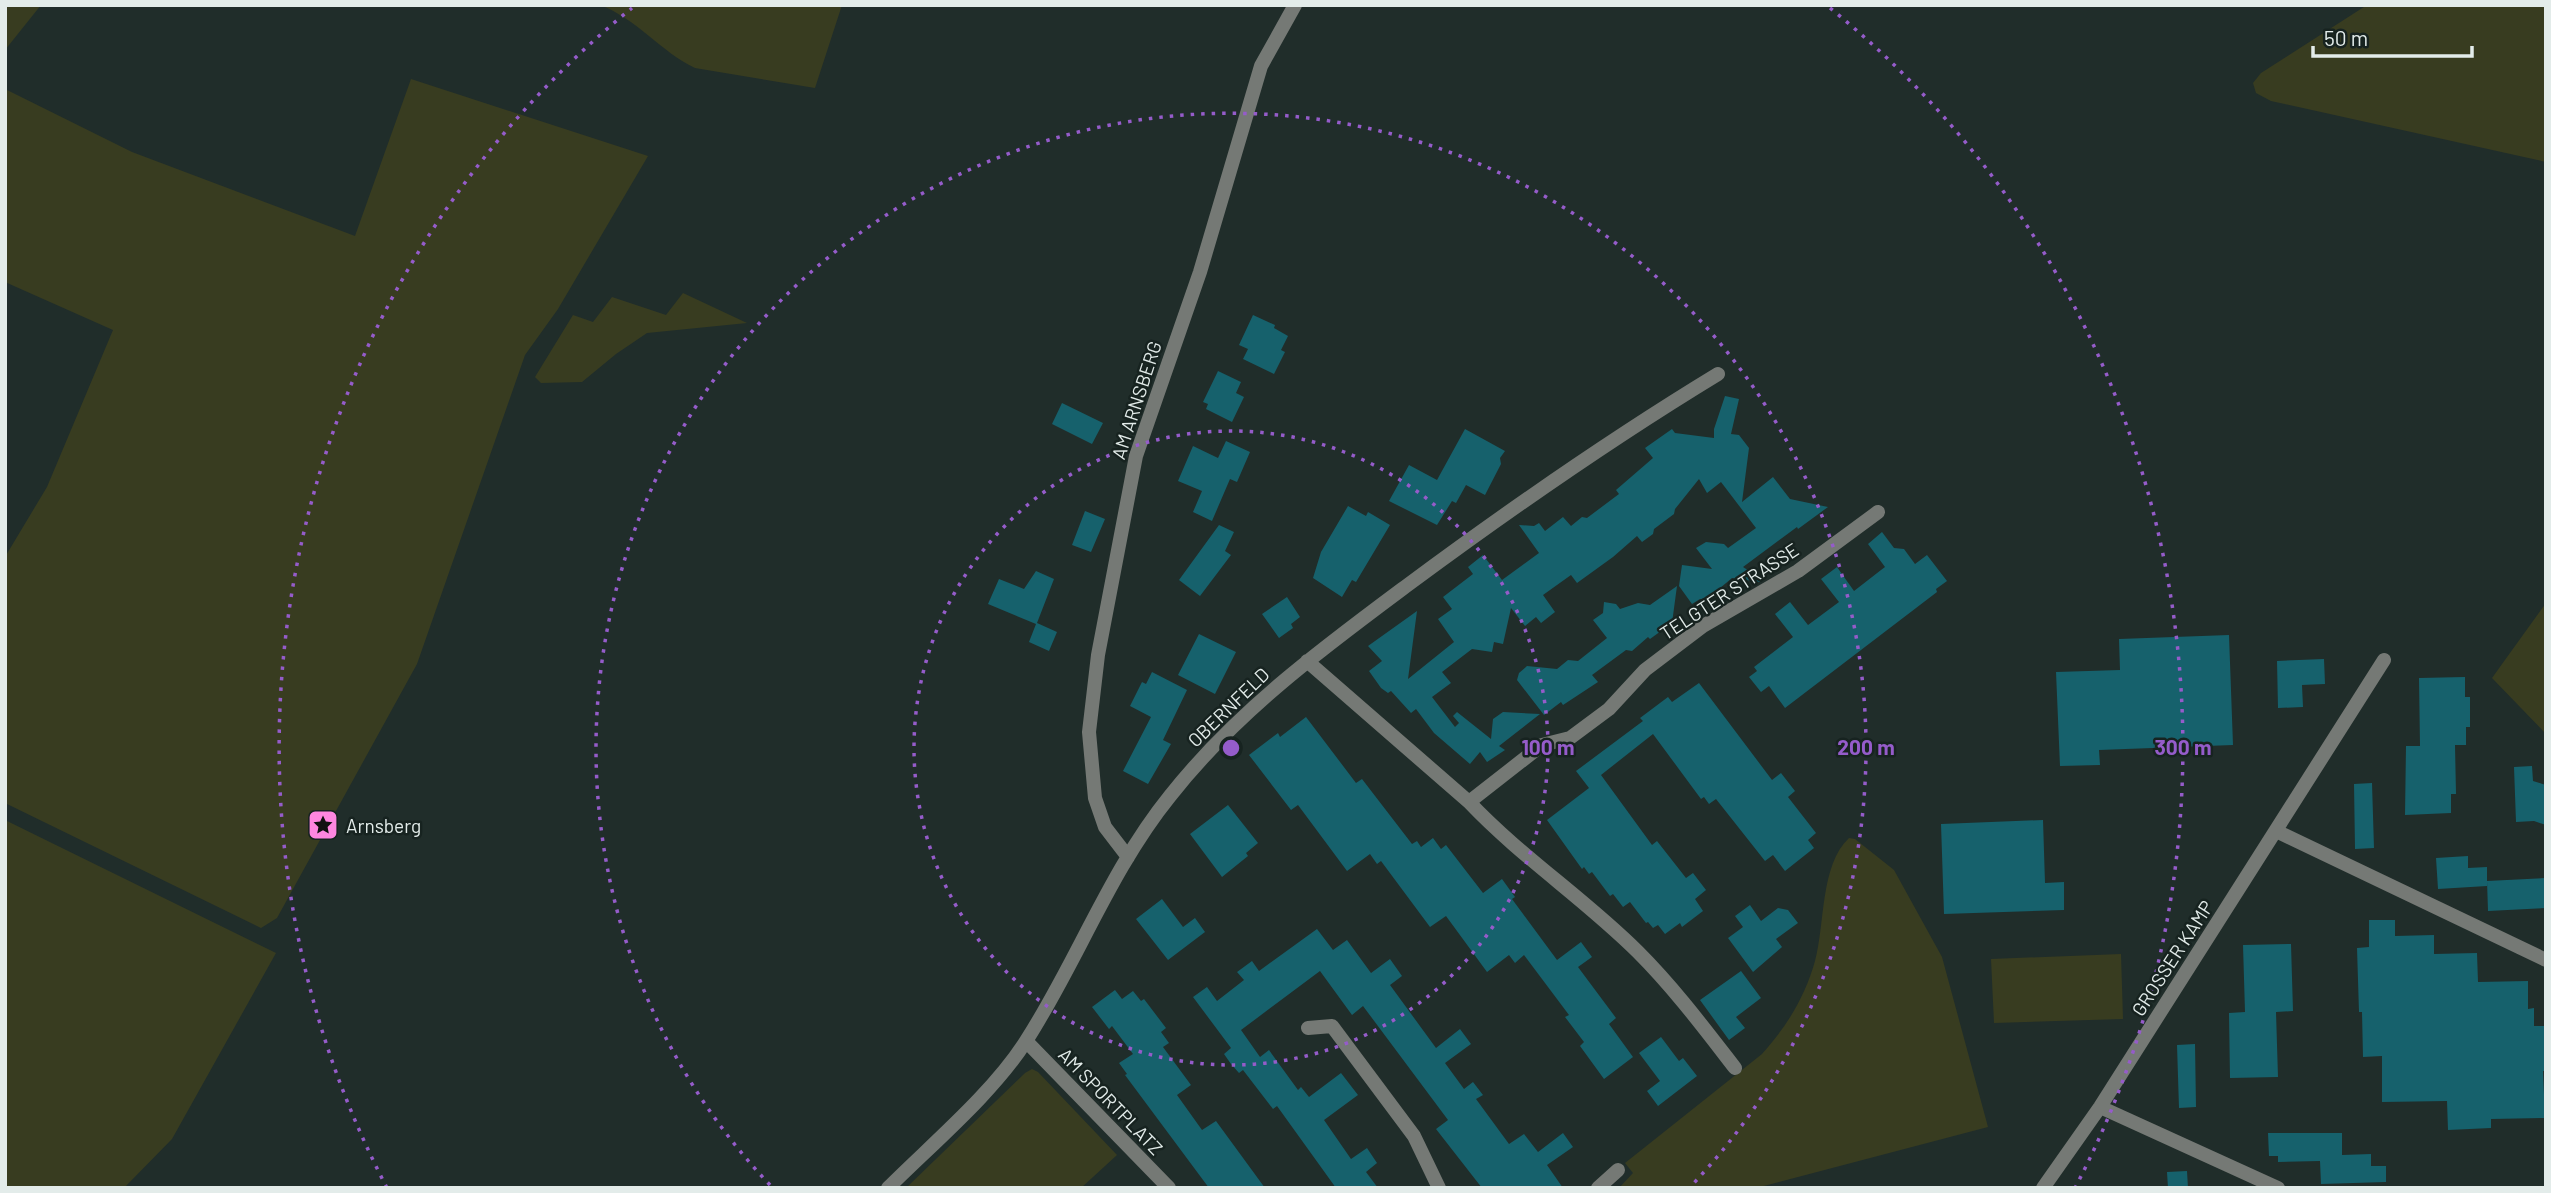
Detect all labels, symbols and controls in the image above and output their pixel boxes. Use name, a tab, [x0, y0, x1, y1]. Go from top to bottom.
scale bar	[2313, 14, 2472, 58]
text: 50 m	[2324, 25, 2368, 50]
street label: AM ARNSBERG	[1106, 338, 1166, 462]
street label: TELGTER STRASSE	[1655, 538, 1803, 644]
street label: OBERNFELD	[1183, 663, 1273, 751]
text: 100 m	[1521, 734, 1575, 759]
text: 200 m	[1837, 734, 1895, 759]
text: 300 m	[2154, 734, 2212, 759]
centre of rings	[1219, 736, 1243, 760]
place icon: Arnsberg	[306, 808, 340, 842]
place label: Arnsberg	[346, 814, 421, 837]
street label: GROSSER KAMP	[2126, 896, 2218, 1020]
street label: AM SPORTPLATZ	[1054, 1043, 1168, 1159]

